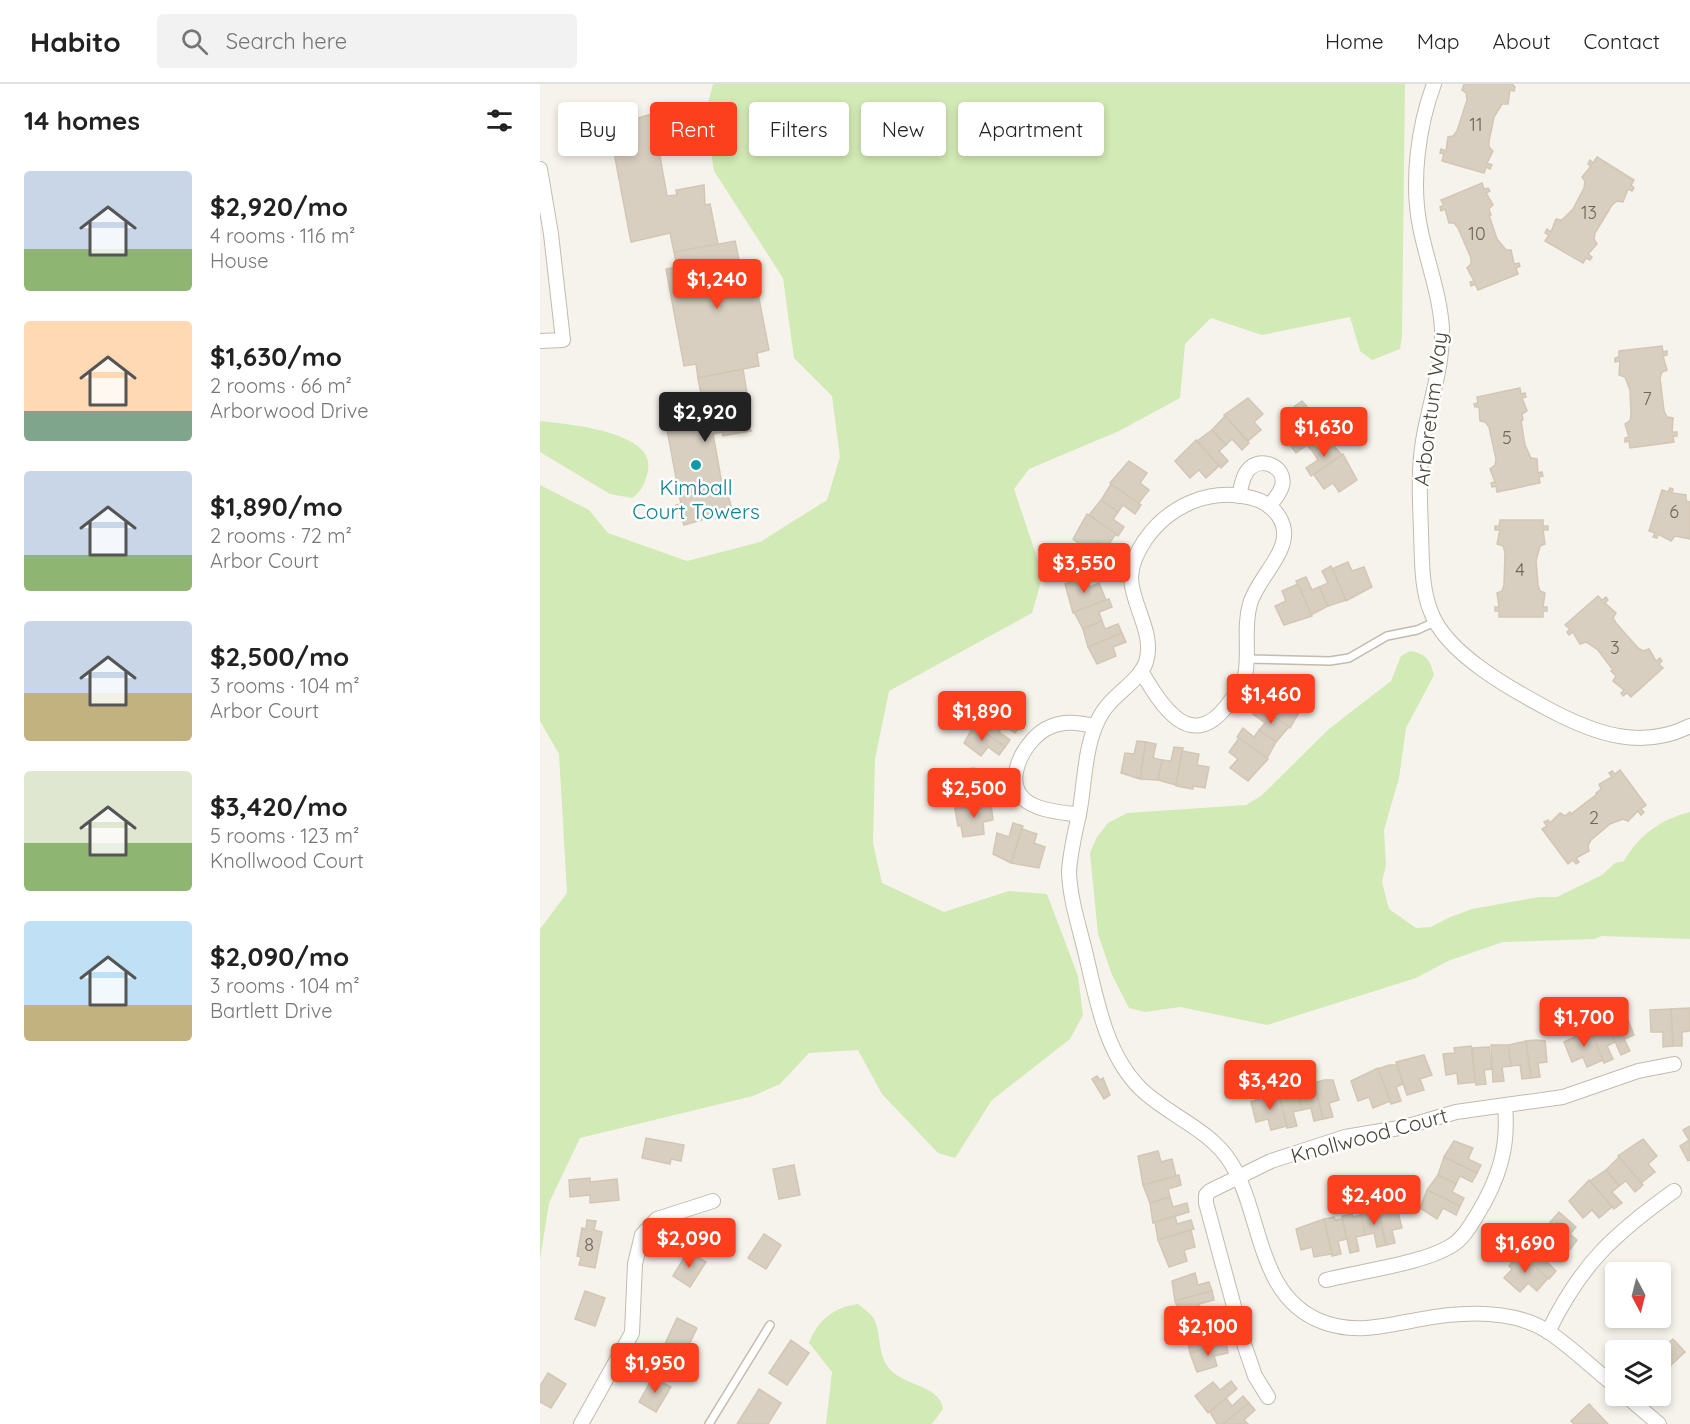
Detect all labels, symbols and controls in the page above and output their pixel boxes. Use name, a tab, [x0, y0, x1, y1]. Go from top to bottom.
search box	[157, 14, 577, 68]
text: Habito	[30, 24, 121, 59]
icon: search	[178, 25, 211, 58]
text: Search here	[226, 27, 347, 55]
text: Home	[1325, 28, 1384, 54]
text: Map	[1417, 28, 1460, 54]
text: About	[1493, 28, 1551, 54]
text: Contact	[1584, 28, 1660, 54]
chip: Buy	[558, 102, 638, 156]
chip: Rent	[650, 102, 737, 156]
chip: Filters	[749, 102, 849, 156]
chip: New	[861, 102, 946, 156]
chip: Apartment	[958, 102, 1104, 156]
text: 14 homes	[24, 104, 140, 137]
icon: filters	[483, 104, 516, 137]
house number: 11	[1469, 113, 1483, 136]
text: $2,920/mo	[210, 190, 348, 223]
icon: home	[72, 195, 144, 267]
house number: 13	[1581, 201, 1597, 224]
house number: 10	[1468, 222, 1486, 245]
text: 4 rooms · 116 m²	[210, 223, 355, 248]
text: House	[210, 248, 269, 273]
pin: $1,240	[668, 259, 766, 310]
text: $1,240	[687, 266, 747, 291]
street label: Arboretum Way	[1408, 330, 1452, 488]
text: $1,630/mo	[210, 340, 342, 373]
icon: home	[72, 345, 144, 417]
text: 2 rooms · 66 m²	[210, 373, 352, 398]
house number: 7	[1642, 387, 1652, 410]
pin: $2,920	[656, 392, 754, 443]
text: Arborwood Drive	[210, 398, 368, 423]
text: $2,920	[673, 399, 737, 424]
pin: $1,630	[1275, 407, 1373, 458]
text: $1,630	[1294, 414, 1354, 439]
house number: 5	[1502, 426, 1512, 449]
marker: Kimball Court Towers	[689, 458, 703, 472]
place label: Kimball Court Towers	[632, 474, 760, 524]
text: $1,890/mo	[210, 490, 343, 523]
icon: home	[72, 495, 144, 567]
house number: 6	[1669, 500, 1679, 523]
text: 2 rooms · 72 m²	[210, 523, 352, 548]
pin: $3,550	[1035, 543, 1133, 594]
text: Arbor Court	[210, 548, 319, 573]
text: $3,550	[1052, 550, 1116, 575]
house number: 4	[1515, 558, 1525, 581]
house number: 3	[1610, 636, 1620, 659]
text: $2,500/mo	[210, 640, 349, 673]
icon: home	[72, 645, 144, 717]
text: 3 rooms · 104 m²	[210, 673, 360, 698]
pin: $1,460	[1222, 674, 1320, 725]
text: $1,460	[1241, 681, 1301, 706]
pin: $1,890	[933, 691, 1031, 742]
text: Arbor Court	[210, 698, 319, 723]
text: $1,890	[952, 698, 1012, 723]
pin: $2,500	[925, 768, 1023, 819]
text: $2,500	[942, 775, 1006, 800]
text: $3,420/mo	[210, 790, 348, 823]
icon: home	[72, 795, 144, 867]
house number: 2	[1589, 806, 1599, 829]
text: 5 rooms · 123 m²	[210, 823, 359, 848]
text: Knollwood Court	[210, 848, 364, 873]
text: $2,090/mo	[210, 940, 349, 973]
icon: home	[72, 945, 144, 1017]
text: 3 rooms · 104 m²	[210, 973, 360, 998]
pin: $1,700	[1535, 997, 1633, 1048]
text: Bartlett Drive	[210, 998, 332, 1023]
text: $1,700	[1554, 1004, 1614, 1029]
pin: $3,420	[1221, 1060, 1319, 1111]
text: $3,420	[1238, 1067, 1302, 1092]
street label: Knollwood Court	[1288, 1102, 1450, 1168]
pin: $2,400	[1325, 1175, 1423, 1226]
text: $2,400	[1341, 1182, 1407, 1207]
pin: $2,090	[640, 1218, 738, 1269]
pin: $1,690	[1476, 1223, 1574, 1274]
text: $2,090	[657, 1225, 721, 1250]
text: $1,690	[1495, 1230, 1555, 1255]
house number: 8	[584, 1233, 594, 1256]
north arrow	[1605, 1262, 1671, 1328]
map controls	[1605, 1262, 1671, 1406]
pin: $2,100	[1159, 1306, 1257, 1357]
text: $2,100	[1178, 1313, 1238, 1338]
button: layers	[1605, 1340, 1671, 1406]
pin: $1,950	[606, 1343, 704, 1394]
text: $1,950	[625, 1350, 685, 1375]

